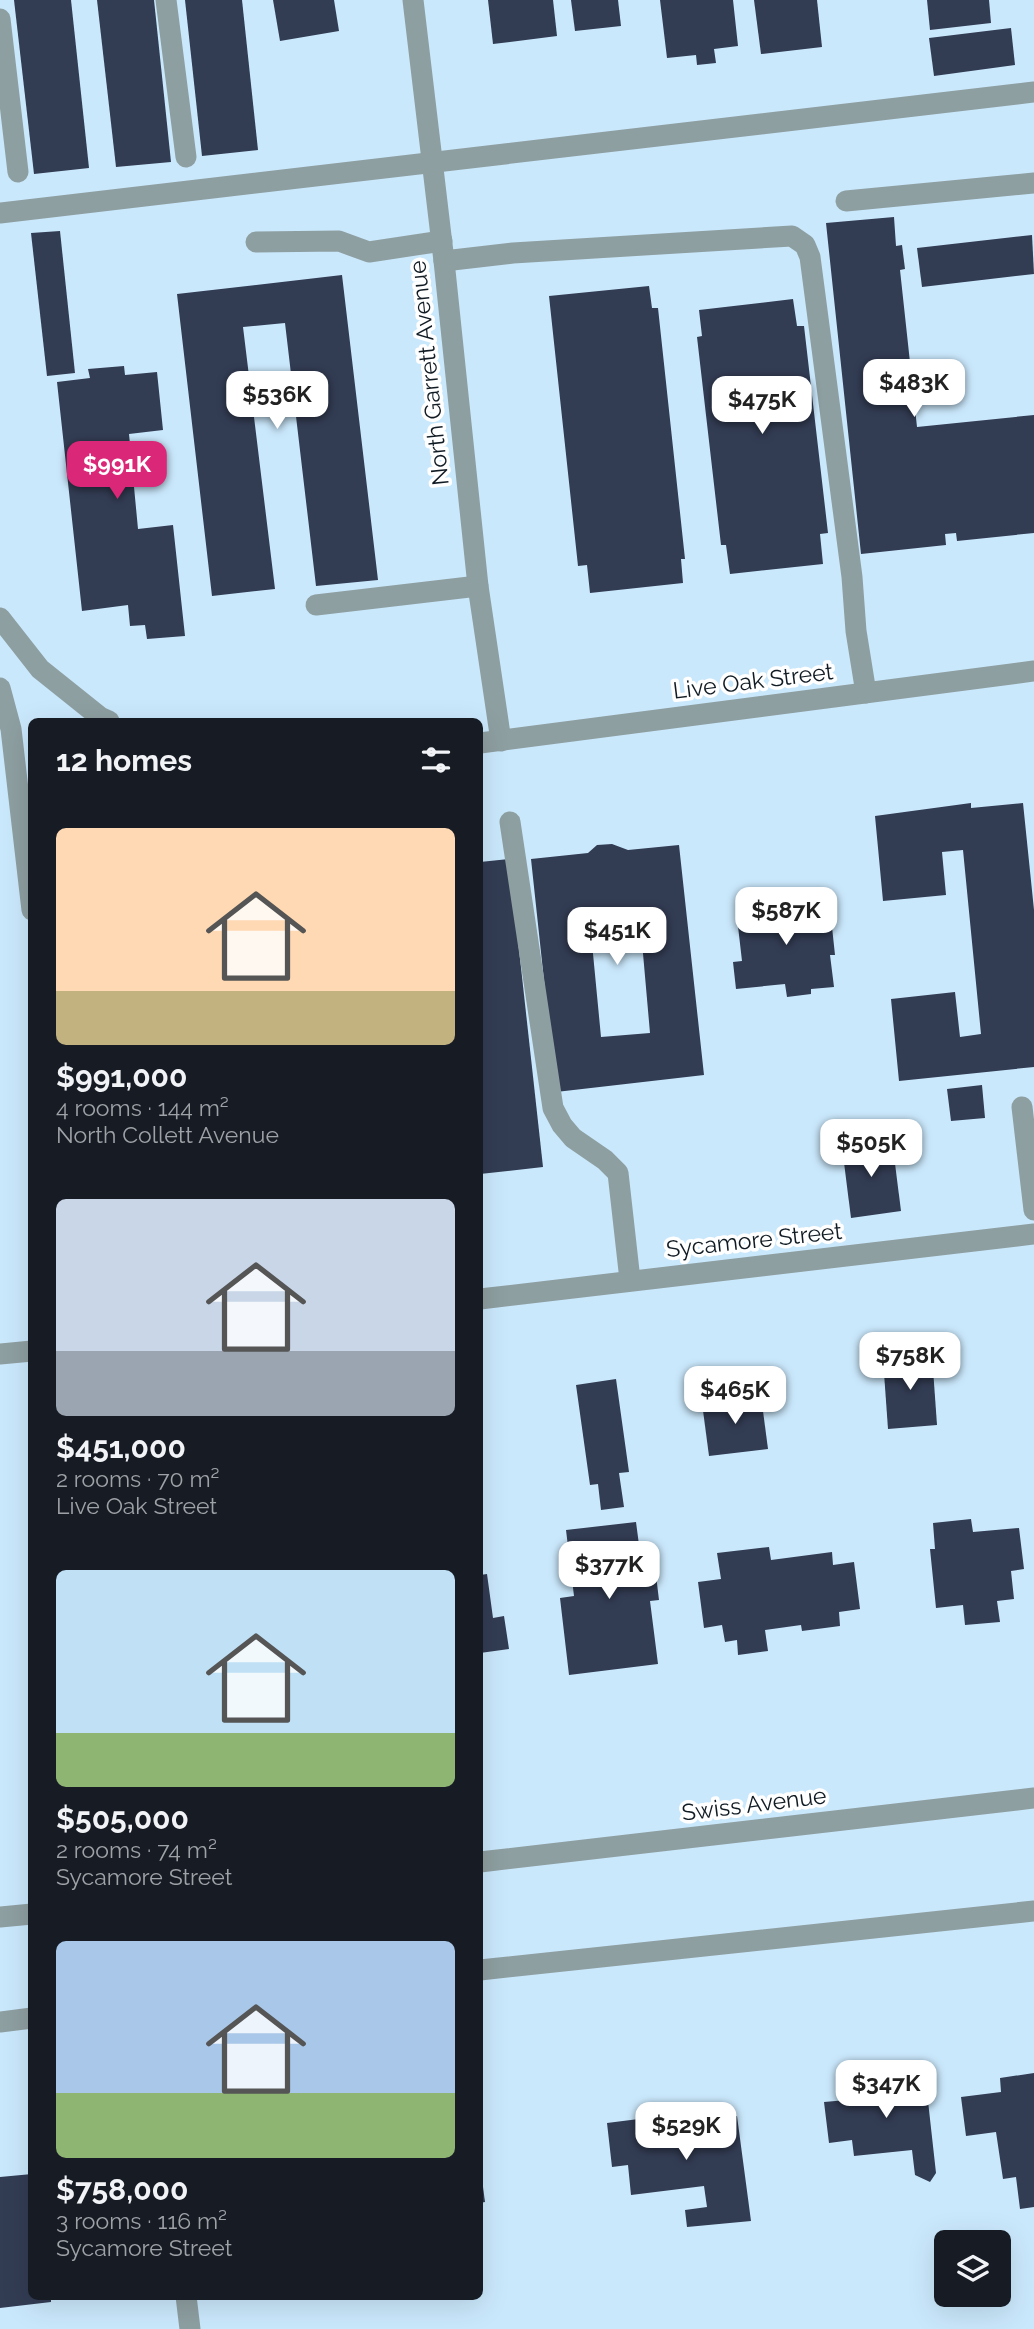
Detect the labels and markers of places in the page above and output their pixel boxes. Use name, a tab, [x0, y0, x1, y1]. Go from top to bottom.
pin: $483K	[865, 360, 963, 419]
pin: $536K	[228, 372, 326, 431]
pin: $475K	[713, 376, 811, 436]
pin: $991K	[68, 442, 166, 501]
pin: $587K	[737, 888, 835, 947]
pin: $451K	[568, 908, 666, 967]
pin: $505K	[822, 1120, 920, 1179]
pin: $758K	[861, 1332, 959, 1392]
pin: $465K	[686, 1366, 784, 1426]
pin: $377K	[560, 1542, 658, 1601]
pin: $347K	[837, 2060, 935, 2120]
pin: $529K	[637, 2102, 735, 2162]

